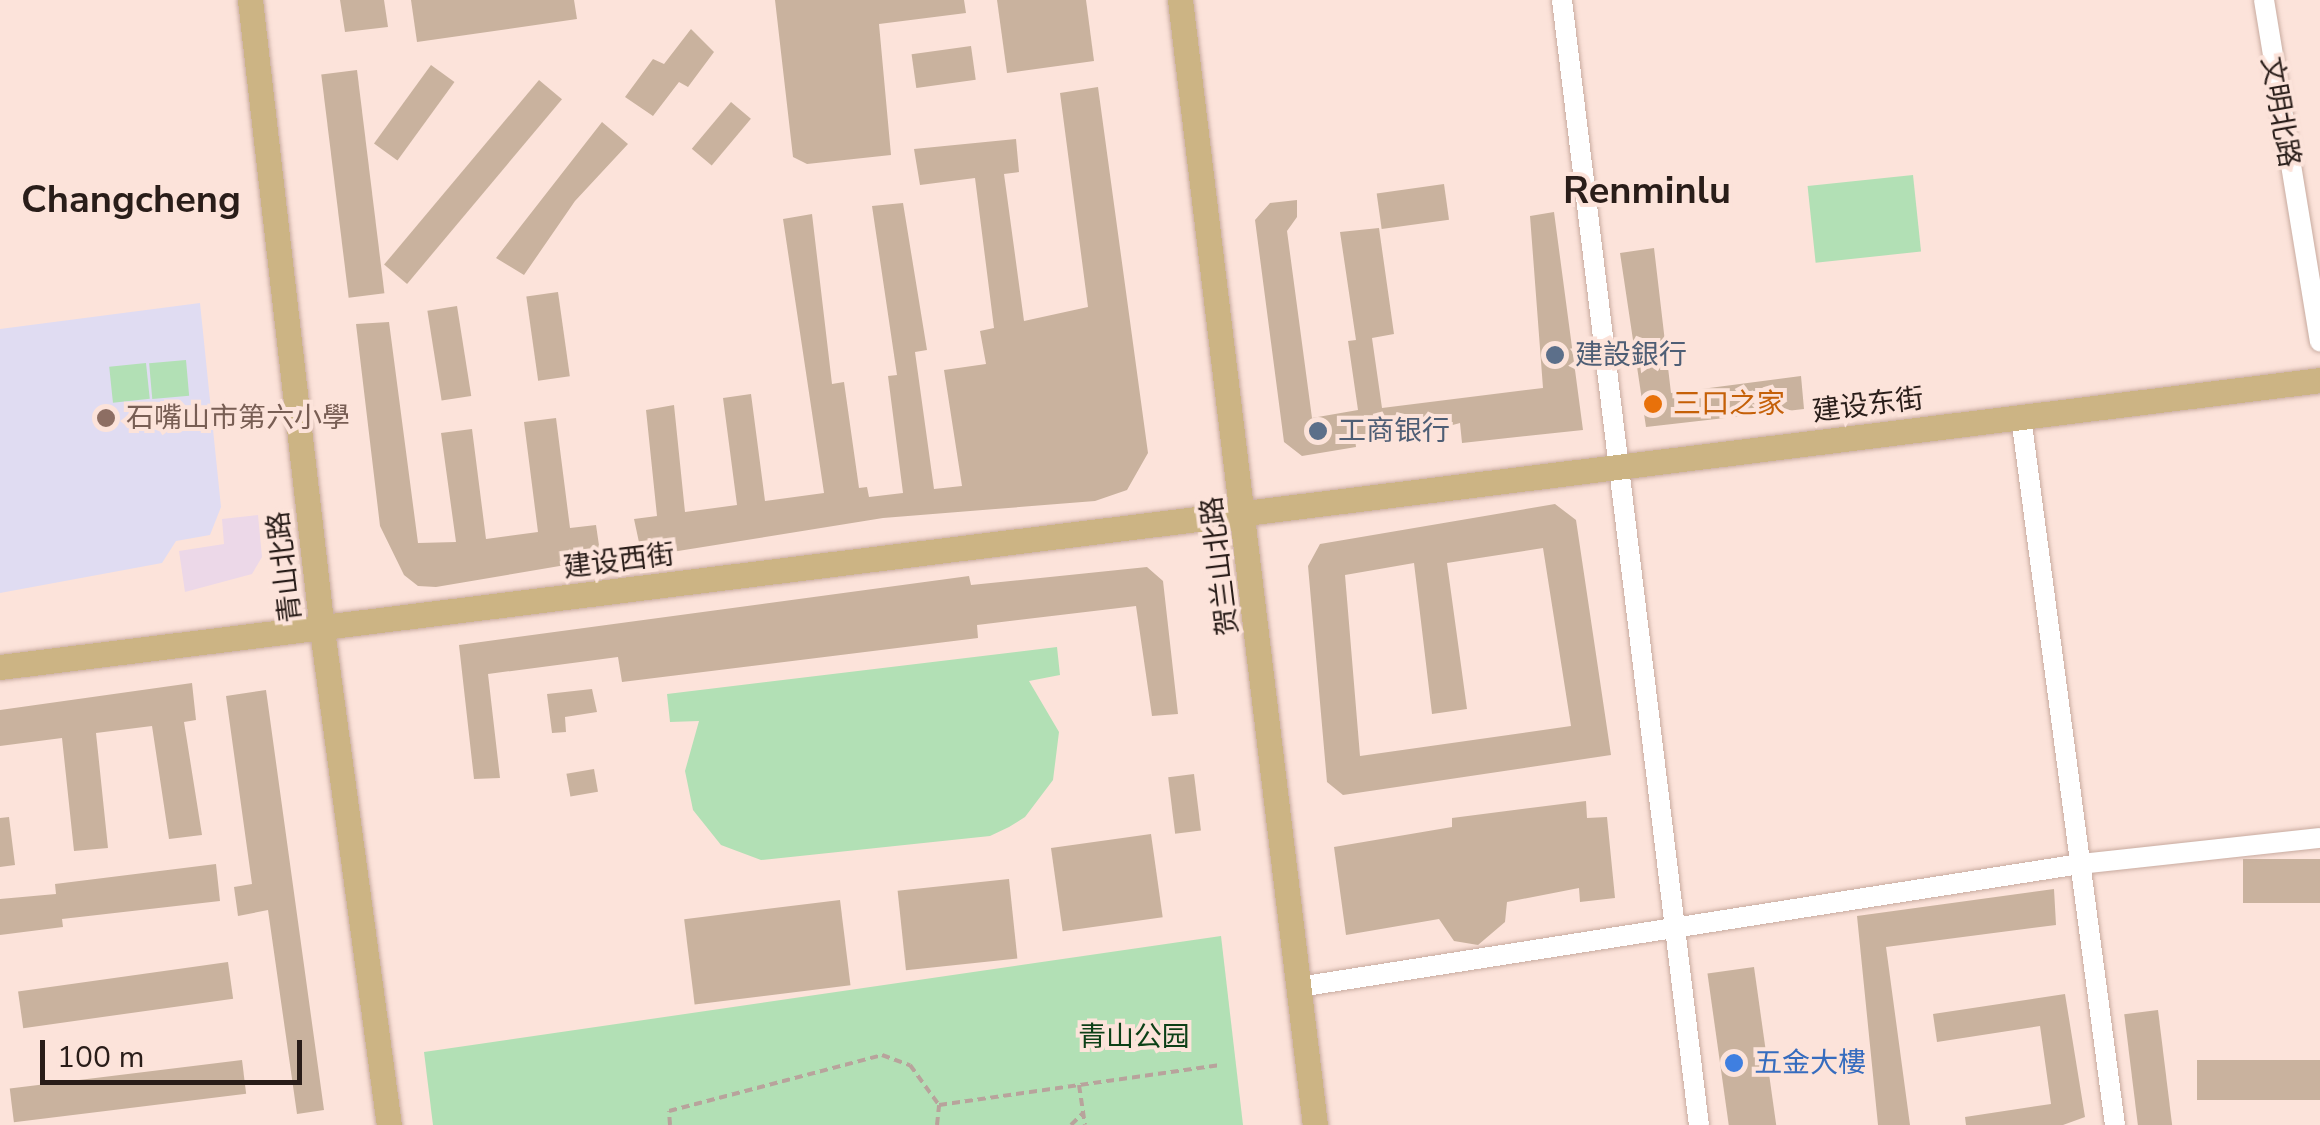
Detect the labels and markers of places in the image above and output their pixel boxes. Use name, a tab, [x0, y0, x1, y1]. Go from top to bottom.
place label: 建設銀行	[1575, 338, 1687, 372]
marker: 建設銀行	[1544, 344, 1566, 366]
place label: 三口之家	[1673, 387, 1785, 421]
marker: 三口之家	[1642, 393, 1664, 415]
place label: 石嘴山市第六小學	[126, 401, 350, 435]
marker: 石嘴山市第六小學	[95, 407, 117, 429]
place label: 工商银行	[1338, 414, 1450, 448]
marker: 工商银行	[1307, 420, 1329, 442]
place label: 五金大樓	[1754, 1046, 1866, 1080]
marker: 五金大樓	[1723, 1052, 1745, 1074]

